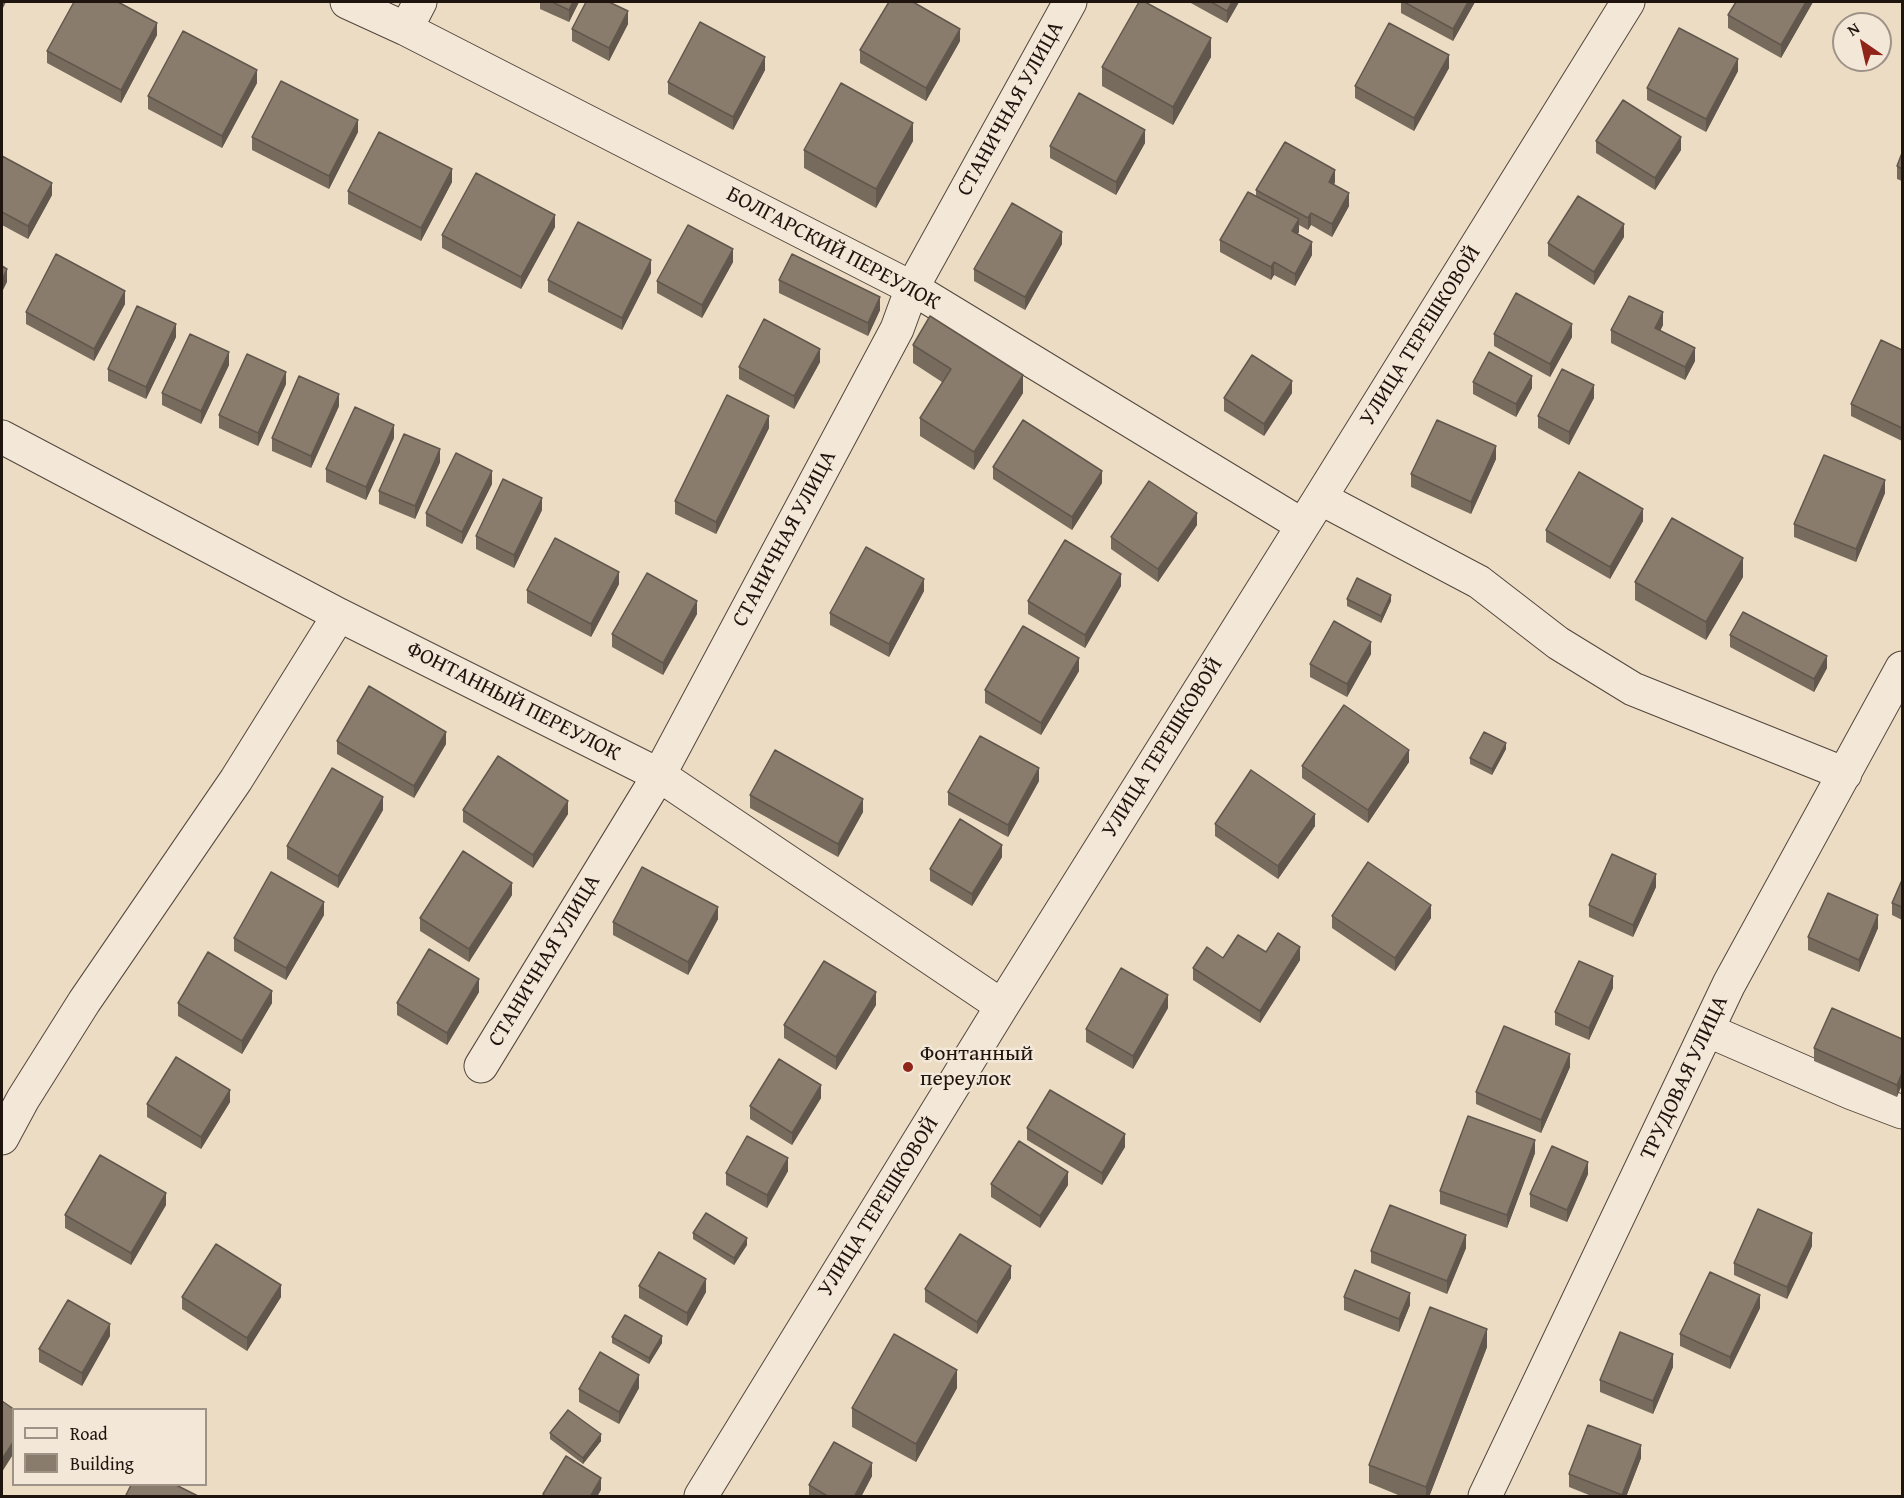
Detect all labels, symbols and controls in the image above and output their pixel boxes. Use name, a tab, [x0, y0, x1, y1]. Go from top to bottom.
north arrow	[1832, 12, 1892, 72]
text: N	[1842, 16, 1864, 42]
street label: СТАНИЧНАЯ УЛИЦА	[952, 17, 1070, 201]
street label: БОЛГАРСКИЙ ПЕРЕУЛОК	[722, 181, 944, 317]
street label: УЛИЦА ТЕРЕШКОВОЙ	[1355, 241, 1487, 431]
street label: СТАНИЧНАЯ УЛИЦА	[727, 446, 843, 632]
street label: ФОНТАННЫЙ ПЕРЕУЛОК	[402, 637, 624, 767]
street label: УЛИЦА ТЕРЕШКОВОЙ	[1097, 653, 1229, 843]
street label: СТАНИЧНАЯ УЛИЦА	[483, 870, 607, 1052]
street label: ТРУДОВАЯ УЛИЦА	[1635, 992, 1735, 1164]
place label: Фонтанный переулок	[920, 1041, 1033, 1092]
marker: Фонтанный переулок	[901, 1060, 915, 1074]
street label: УЛИЦА ТЕРЕШКОВОЙ	[813, 1112, 945, 1302]
legend	[12, 1408, 207, 1486]
text: Road	[70, 1420, 108, 1447]
text: Building	[70, 1450, 134, 1477]

